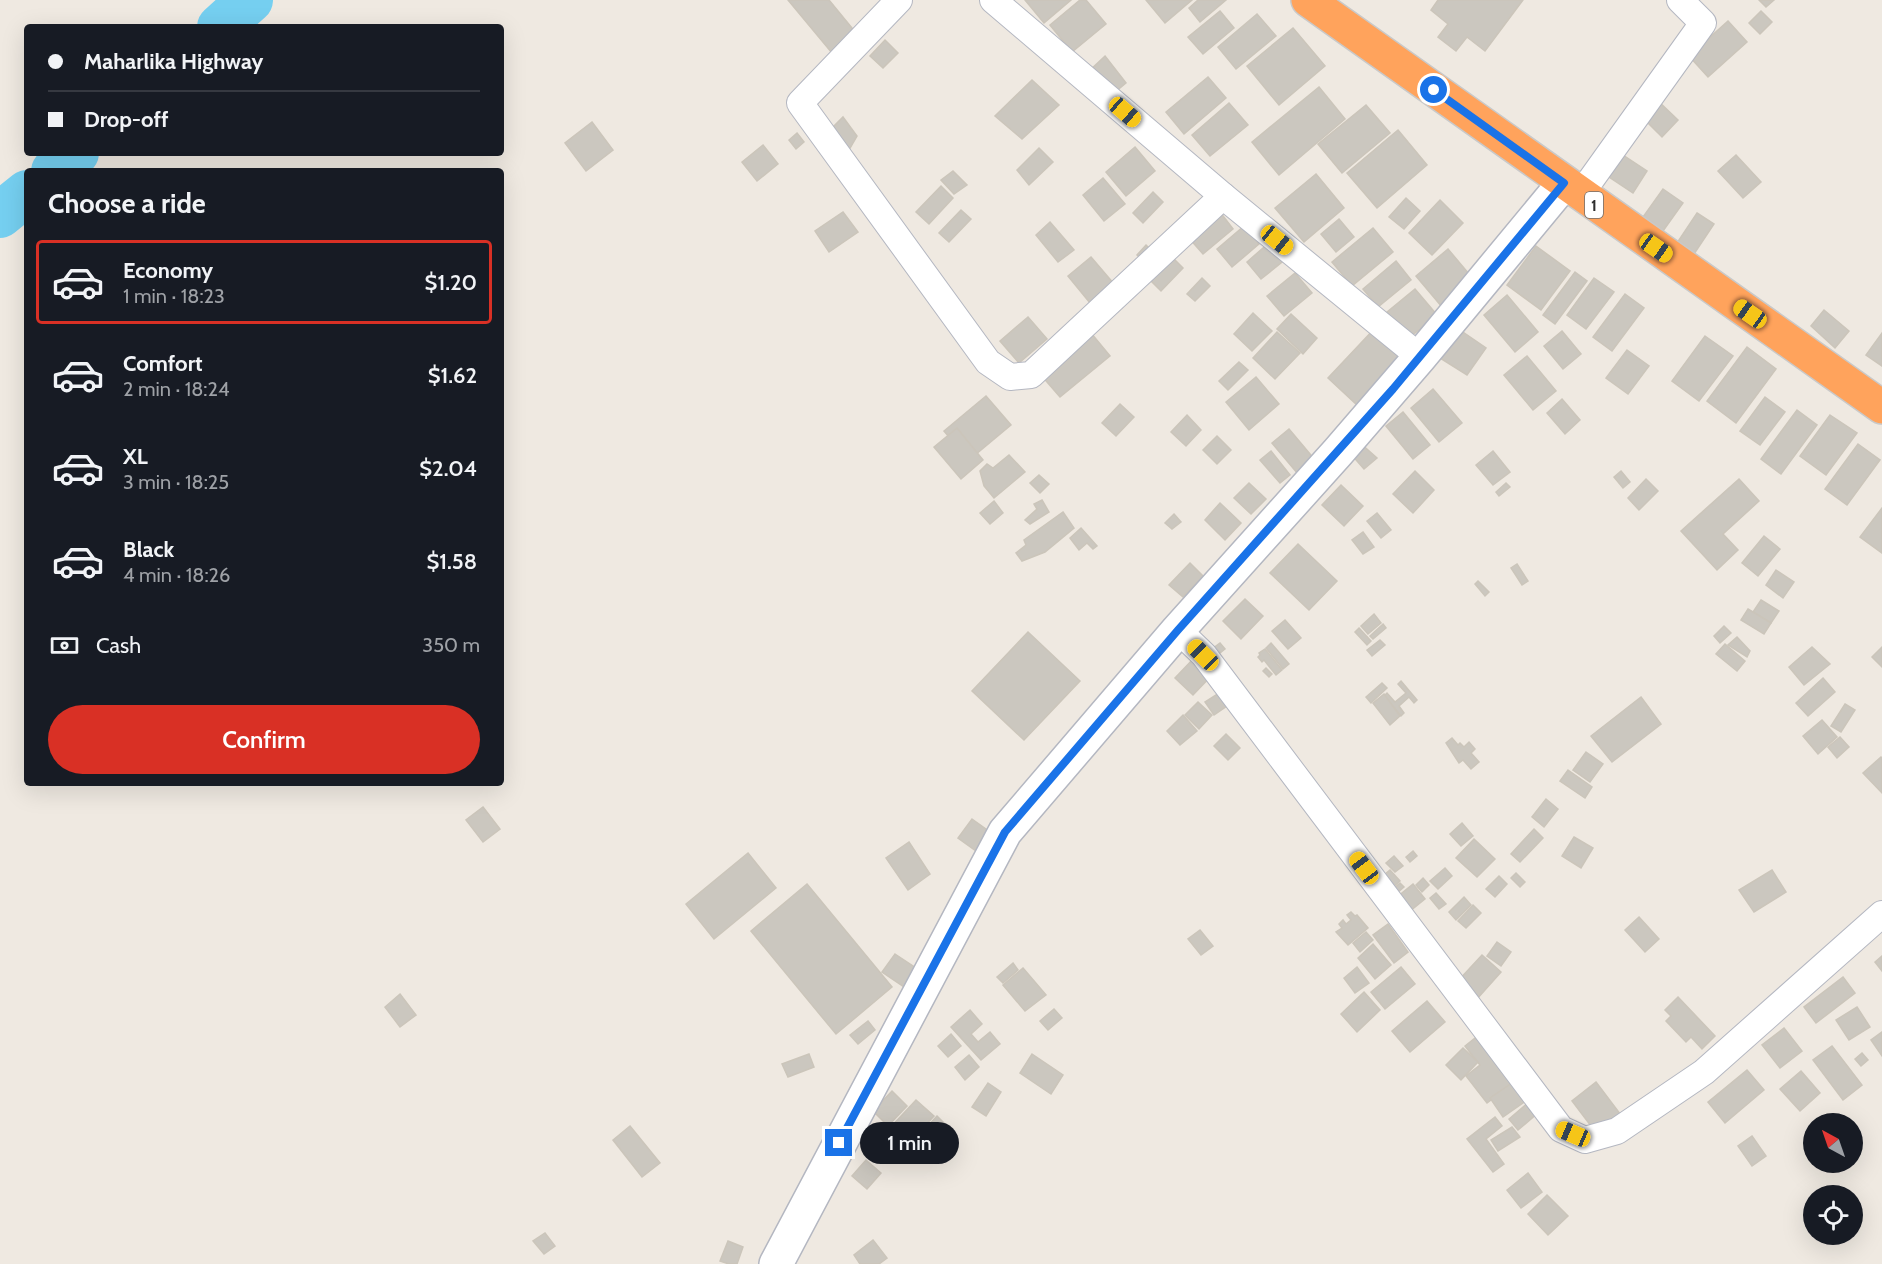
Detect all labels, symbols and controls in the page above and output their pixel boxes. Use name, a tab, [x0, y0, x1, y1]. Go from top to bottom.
text: Maharlika Highway	[84, 48, 263, 75]
route start	[1420, 76, 1447, 103]
car	[1106, 93, 1144, 131]
text: Drop-off	[84, 106, 168, 133]
text: Choose a ride	[48, 187, 206, 220]
road number: 1	[1585, 192, 1603, 218]
car	[1257, 222, 1297, 258]
car	[1636, 230, 1676, 266]
icon: car	[51, 255, 105, 309]
text: Economy	[123, 257, 213, 284]
text: $1.20	[425, 269, 477, 296]
text: 1 min · 18:23	[123, 284, 225, 308]
car	[1730, 296, 1770, 332]
icon: car	[51, 348, 105, 402]
text: Comfort	[123, 350, 202, 377]
text: $1.62	[428, 362, 477, 389]
text: 2 min · 18:24	[123, 377, 230, 401]
icon: car	[51, 441, 105, 495]
text: XL	[123, 443, 148, 470]
text: $2.04	[419, 455, 477, 482]
text: 3 min · 18:25	[123, 470, 229, 494]
icon: car	[51, 534, 105, 588]
text: Black	[123, 536, 174, 563]
text: $1.58	[427, 548, 477, 575]
text: 4 min · 18:26	[123, 563, 230, 587]
icon: cash	[48, 629, 81, 662]
text: Cash	[96, 632, 141, 659]
text: 350 m	[422, 633, 480, 657]
car	[1184, 636, 1222, 674]
button: Confirm	[48, 705, 480, 774]
car	[1346, 848, 1382, 888]
north arrow	[1803, 1113, 1863, 1173]
map controls	[1803, 1113, 1863, 1245]
car	[1553, 1119, 1593, 1149]
callout: 1 min	[860, 1122, 959, 1164]
route end	[825, 1129, 852, 1156]
text: 1 min	[887, 1131, 932, 1155]
button: locate	[1803, 1185, 1863, 1245]

